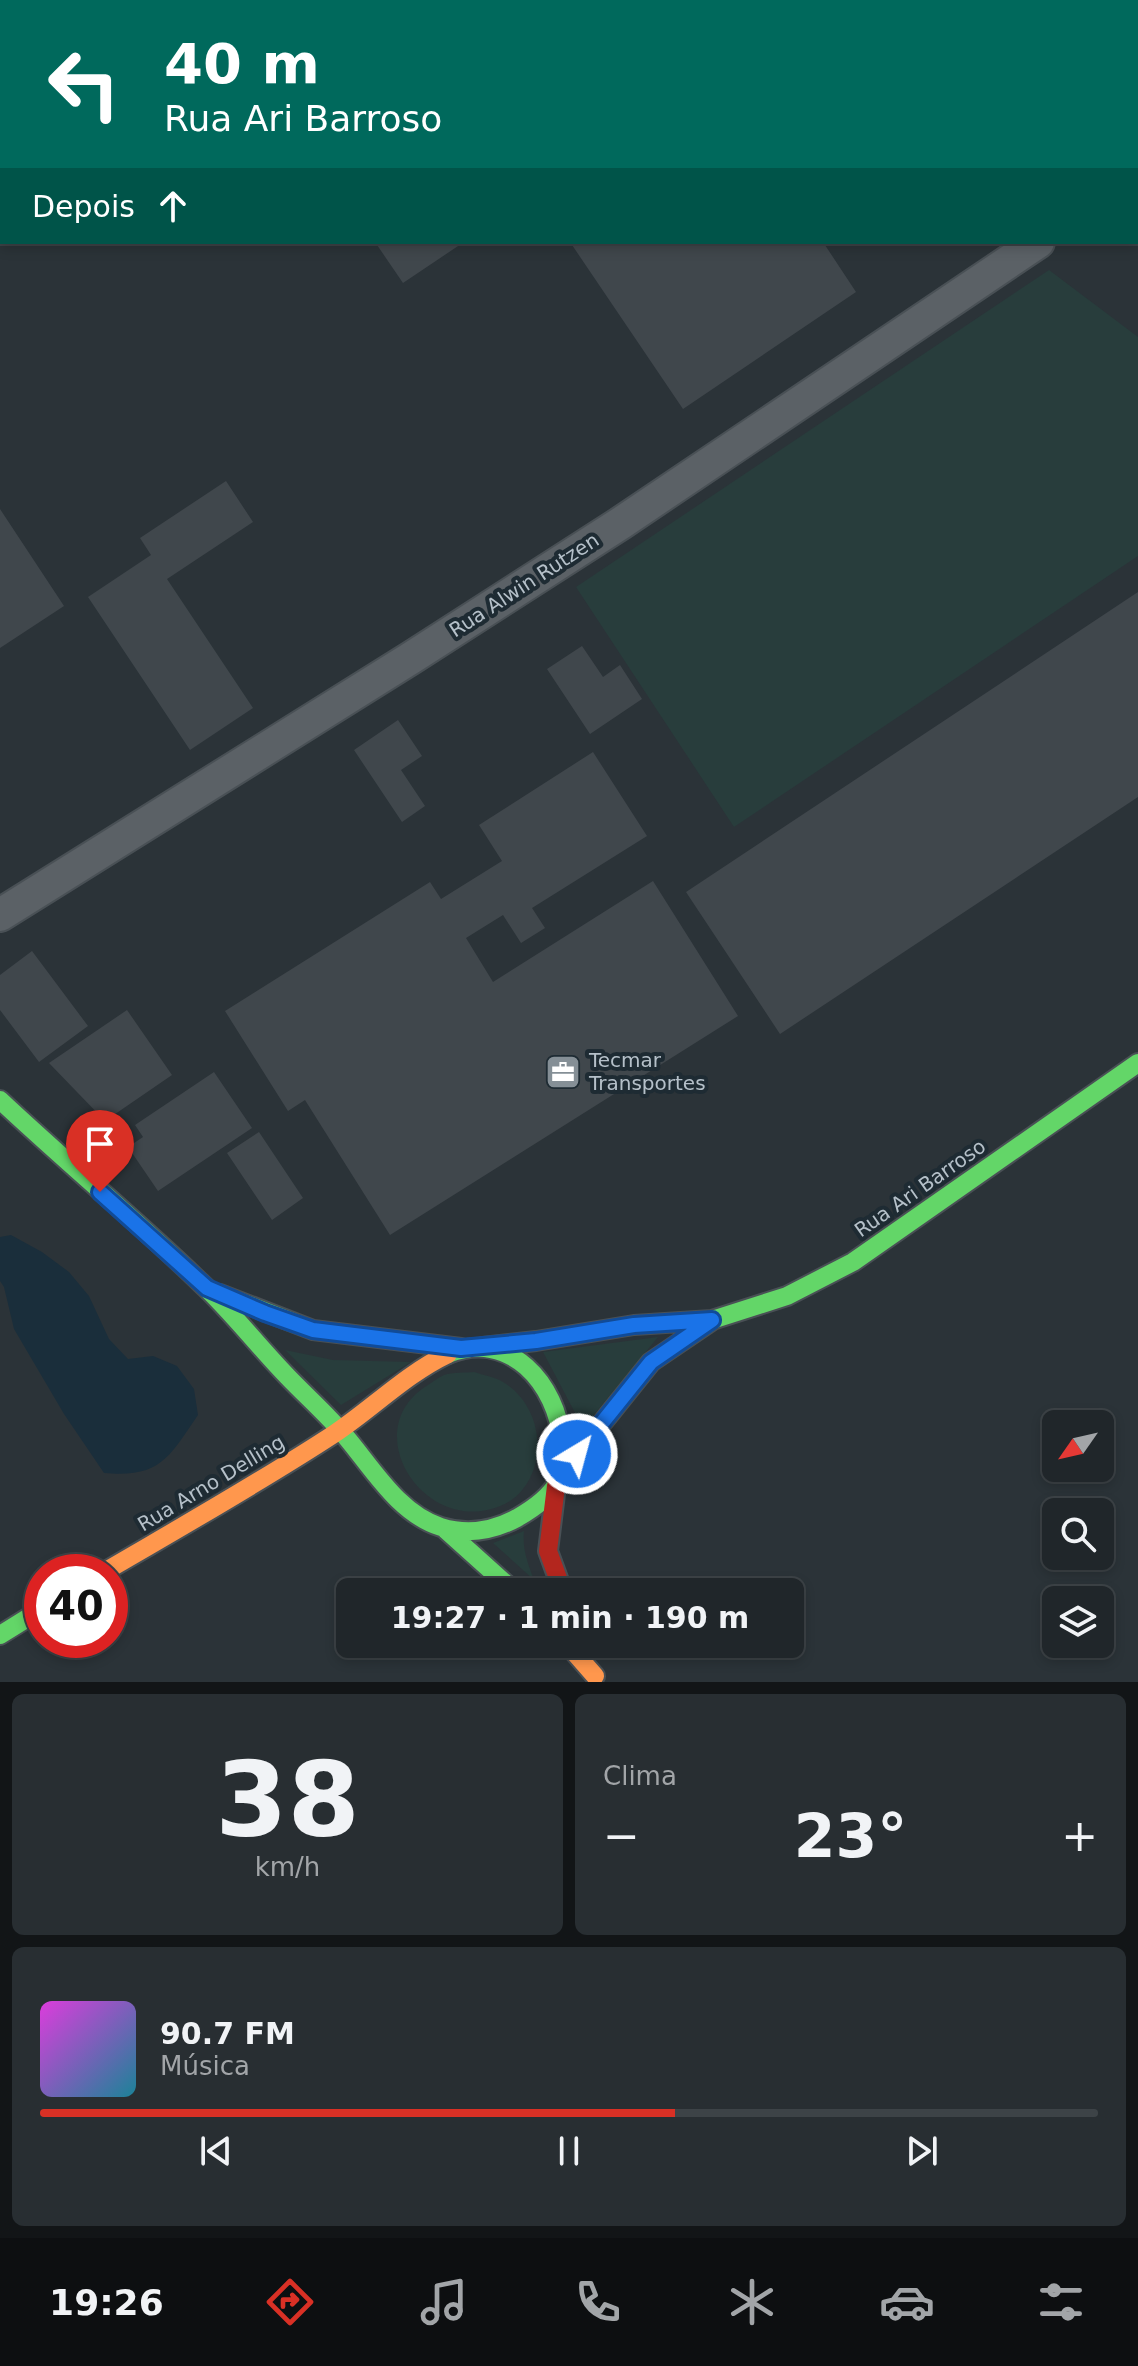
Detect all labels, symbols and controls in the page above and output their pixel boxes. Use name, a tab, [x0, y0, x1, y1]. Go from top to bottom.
text: 40 m	[164, 31, 320, 96]
icon: left	[32, 32, 136, 136]
text: Rua Ari Barroso	[164, 98, 442, 139]
icon: ahead	[151, 184, 195, 228]
text: Depois	[32, 189, 135, 224]
street label: Rua Alwin Rutzen	[445, 528, 603, 642]
place label: Tecmar Transportes	[588, 1048, 706, 1095]
office icon: Tecmar Transportes	[544, 1053, 582, 1091]
pin	[66, 1110, 134, 1192]
icon: arrive	[78, 1122, 122, 1166]
street label: Rua Ari Barroso	[850, 1134, 990, 1242]
north arrow	[1042, 1410, 1114, 1482]
map controls	[1042, 1410, 1114, 1658]
position arrow	[535, 1412, 619, 1496]
street label: Rua Arno Delling	[133, 1430, 289, 1536]
button: search	[1042, 1498, 1114, 1570]
speed limit sign: 40	[24, 1554, 128, 1658]
button: layers	[1042, 1586, 1114, 1658]
text: 19:27 · 1 min · 190 m	[391, 1600, 749, 1635]
text: 38	[215, 1739, 360, 1861]
text: Clima	[603, 1761, 677, 1791]
text: 23°	[794, 1801, 907, 1871]
text: −	[603, 1810, 640, 1861]
text: +	[1061, 1810, 1098, 1861]
text: km/h	[255, 1852, 320, 1882]
text: 90.7 FM	[160, 2016, 295, 2051]
text: Música	[160, 2051, 250, 2081]
icon: previous	[194, 2129, 238, 2173]
icon: pause	[547, 2129, 591, 2173]
icon: next	[900, 2129, 944, 2173]
icon: directions	[262, 2274, 318, 2330]
icon: music	[416, 2274, 472, 2330]
icon: phone	[570, 2274, 626, 2330]
icon: climate	[724, 2274, 780, 2330]
icon: car	[879, 2274, 935, 2330]
icon: filters	[1033, 2274, 1089, 2330]
text: 19:26	[49, 2282, 164, 2323]

